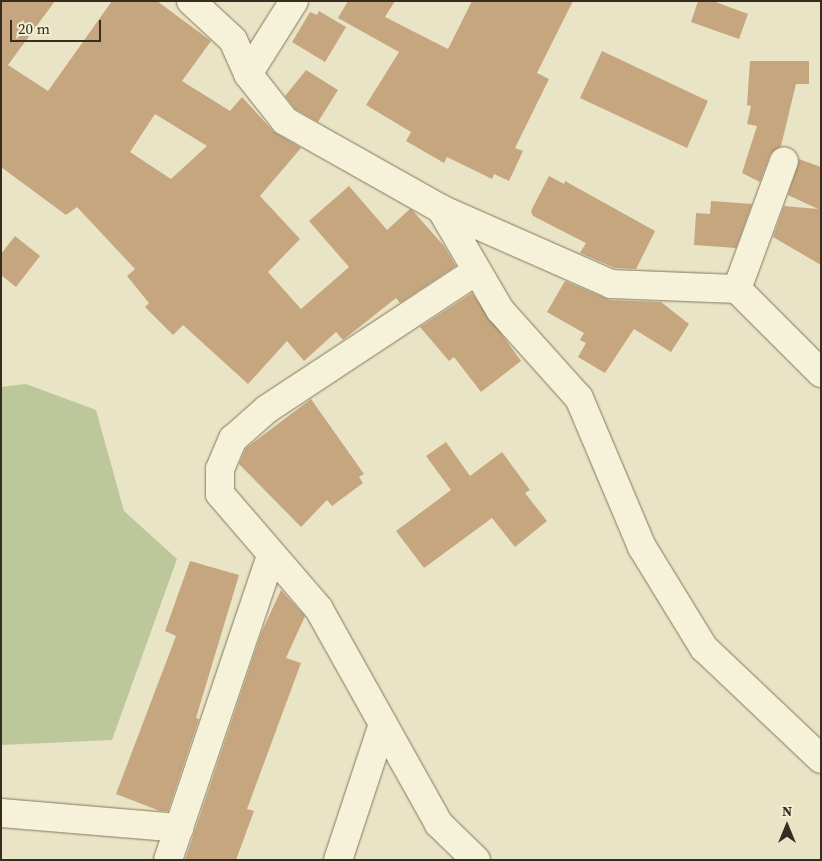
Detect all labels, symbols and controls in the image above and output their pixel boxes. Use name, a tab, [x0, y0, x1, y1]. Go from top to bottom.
scale bar	[12, 10, 104, 42]
text: 20 m	[18, 18, 50, 39]
north arrow	[762, 801, 812, 851]
text: N	[782, 801, 792, 821]

